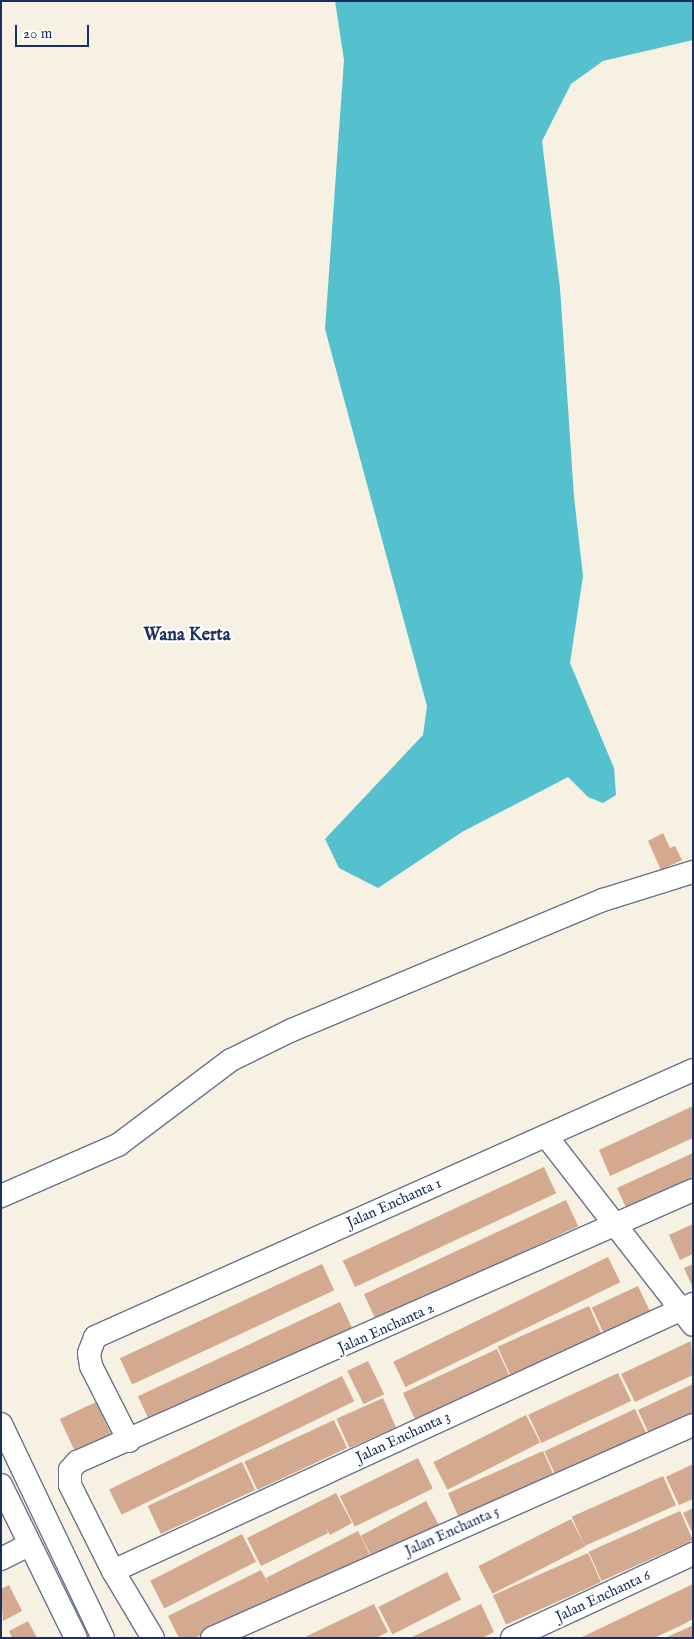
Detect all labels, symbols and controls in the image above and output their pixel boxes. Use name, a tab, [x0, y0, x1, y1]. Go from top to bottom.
scale bar	[18, 15, 91, 47]
text: 20 m	[23, 24, 52, 43]
district label: Wana Kerta	[144, 625, 230, 647]
street label: Jalan Enchanta 1	[344, 1174, 444, 1232]
street label: Jalan Enchanta 2	[335, 1299, 437, 1357]
street label: Jalan Enchanta 3	[353, 1407, 453, 1467]
street label: Jalan Enchanta 5	[402, 1502, 502, 1560]
street label: Jalan Enchanta 6	[553, 1566, 653, 1626]

